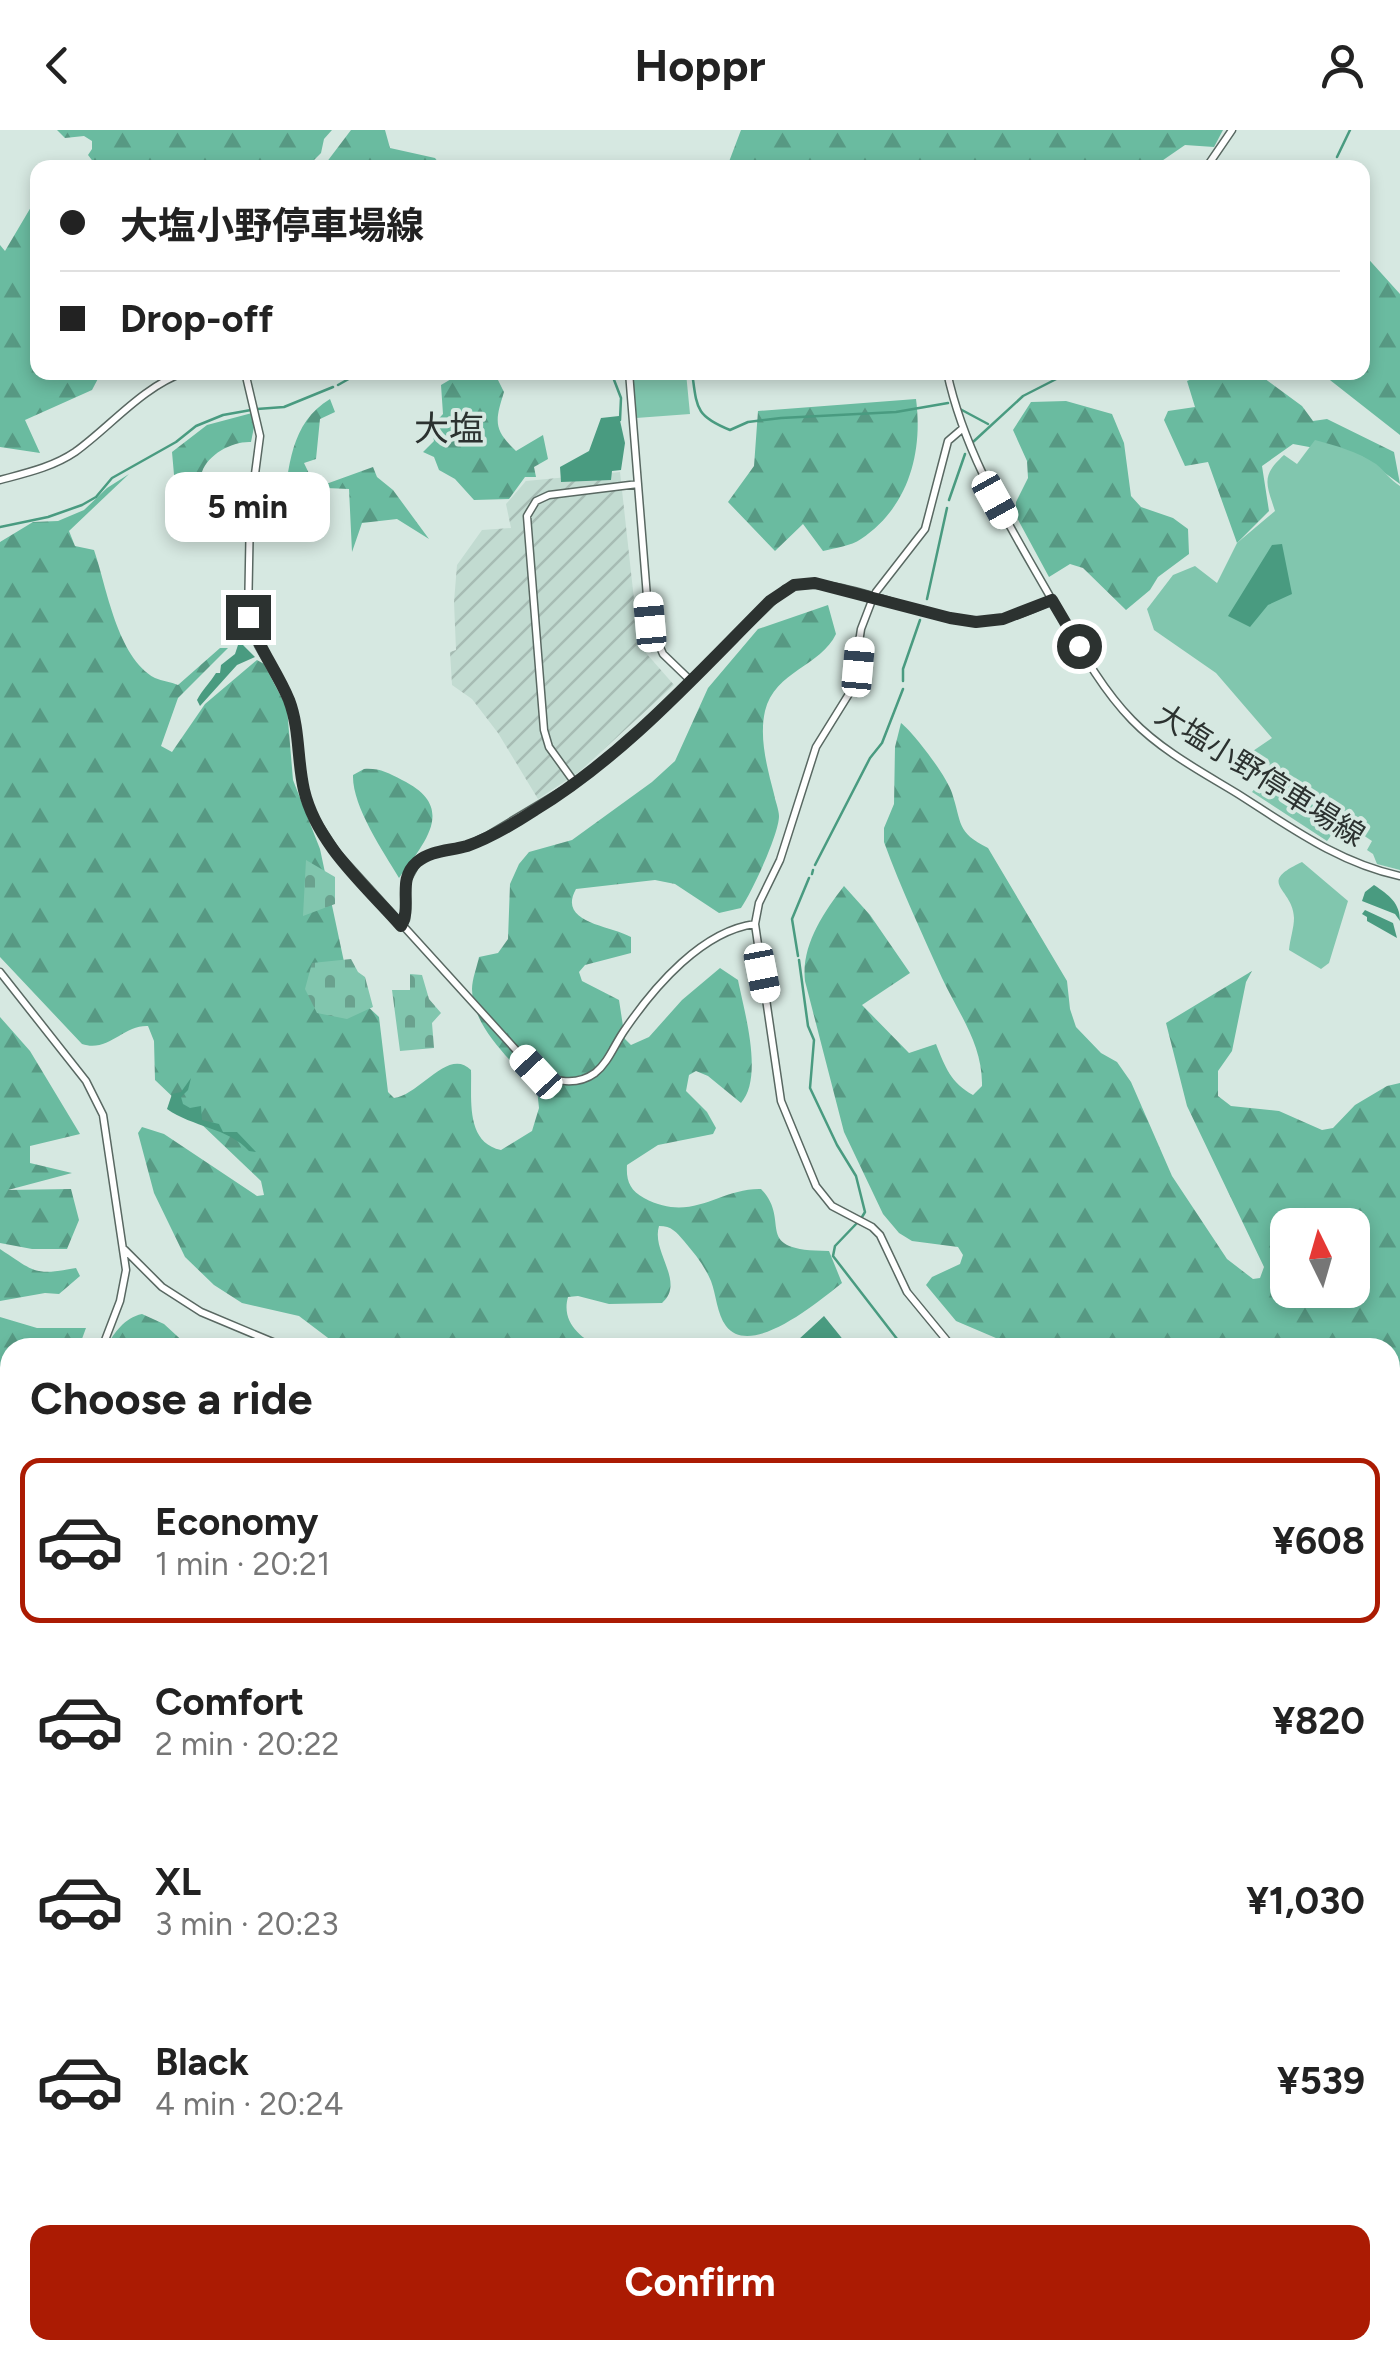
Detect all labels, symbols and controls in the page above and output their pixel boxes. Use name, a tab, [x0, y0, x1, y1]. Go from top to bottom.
icon: back	[30, 38, 85, 93]
text: Hoppr	[634, 38, 766, 92]
icon: person	[1315, 38, 1370, 93]
text: 大塩小野停車場線	[120, 203, 424, 249]
text: Drop-off	[120, 296, 273, 342]
district label: 大塩	[414, 408, 484, 450]
car	[967, 466, 1023, 534]
callout: 5 min	[166, 472, 330, 542]
text: 5 min	[207, 488, 288, 526]
car	[632, 591, 668, 653]
route end	[226, 595, 271, 640]
route start	[1057, 624, 1102, 669]
car	[840, 636, 876, 698]
street label: 大塩小野停車場線	[1149, 695, 1372, 854]
car	[742, 941, 782, 1005]
car	[505, 1040, 567, 1104]
north arrow	[1270, 1208, 1370, 1308]
map controls	[1270, 1208, 1370, 1308]
text: Choose a ride	[30, 1371, 312, 1425]
icon: car	[35, 1496, 125, 1586]
text: Economy	[155, 1499, 318, 1545]
text: ¥608	[1272, 1518, 1365, 1564]
text: 1 min · 20:21	[155, 1545, 330, 1583]
icon: car	[35, 1676, 125, 1766]
text: Comfort	[155, 1679, 304, 1725]
text: ¥820	[1272, 1698, 1365, 1744]
text: 2 min · 20:22	[155, 1725, 340, 1763]
icon: car	[35, 1856, 125, 1946]
text: XL	[155, 1859, 201, 1905]
text: ¥1,030	[1246, 1878, 1365, 1924]
text: 3 min · 20:23	[155, 1905, 339, 1943]
icon: car	[35, 2036, 125, 2126]
text: Black	[155, 2039, 249, 2085]
text: ¥539	[1277, 2058, 1365, 2104]
text: 4 min · 20:24	[155, 2085, 343, 2123]
button: Confirm	[30, 2225, 1370, 2340]

